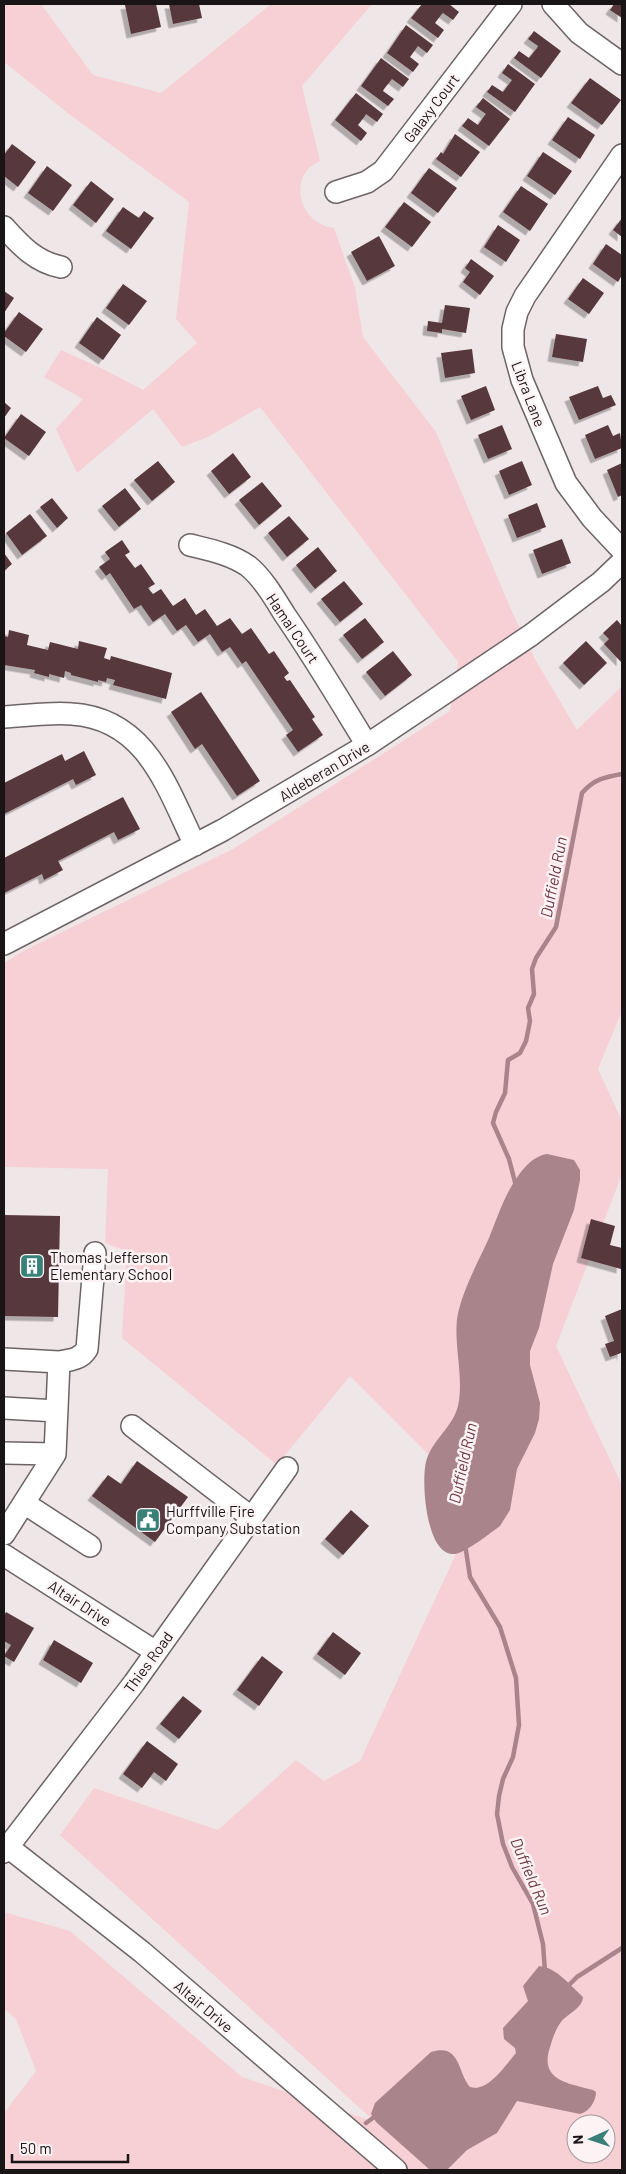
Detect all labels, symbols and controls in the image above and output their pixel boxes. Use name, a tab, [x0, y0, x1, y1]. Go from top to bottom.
street label: Galaxy Court	[399, 70, 463, 146]
street label: Libra Lane	[508, 359, 550, 429]
street label: Hamal Court	[263, 590, 323, 666]
street label: Aldeberan Drive	[275, 737, 373, 805]
water label: Duffield Run	[536, 835, 570, 919]
place label: Thomas Jefferson Elementary School	[50, 1248, 172, 1283]
building icon: Thomas Jefferson Elementary School	[19, 1253, 45, 1279]
water label: Duffield Run	[444, 1421, 480, 1505]
place label: Hurffville Fire Company Substation	[166, 1502, 300, 1537]
public building icon: Hurffville Fire Company Substation	[135, 1507, 161, 1533]
street label: Altair Drive	[45, 1576, 115, 1630]
street label: Thies Road	[120, 1628, 176, 1696]
water label: Duffield Run	[507, 1835, 557, 1917]
street label: Altair Drive	[171, 1976, 237, 2036]
north arrow	[566, 2114, 616, 2164]
scale bar	[12, 2132, 129, 2164]
text: N	[569, 2135, 586, 2145]
text: 50 m	[20, 2139, 52, 2157]

